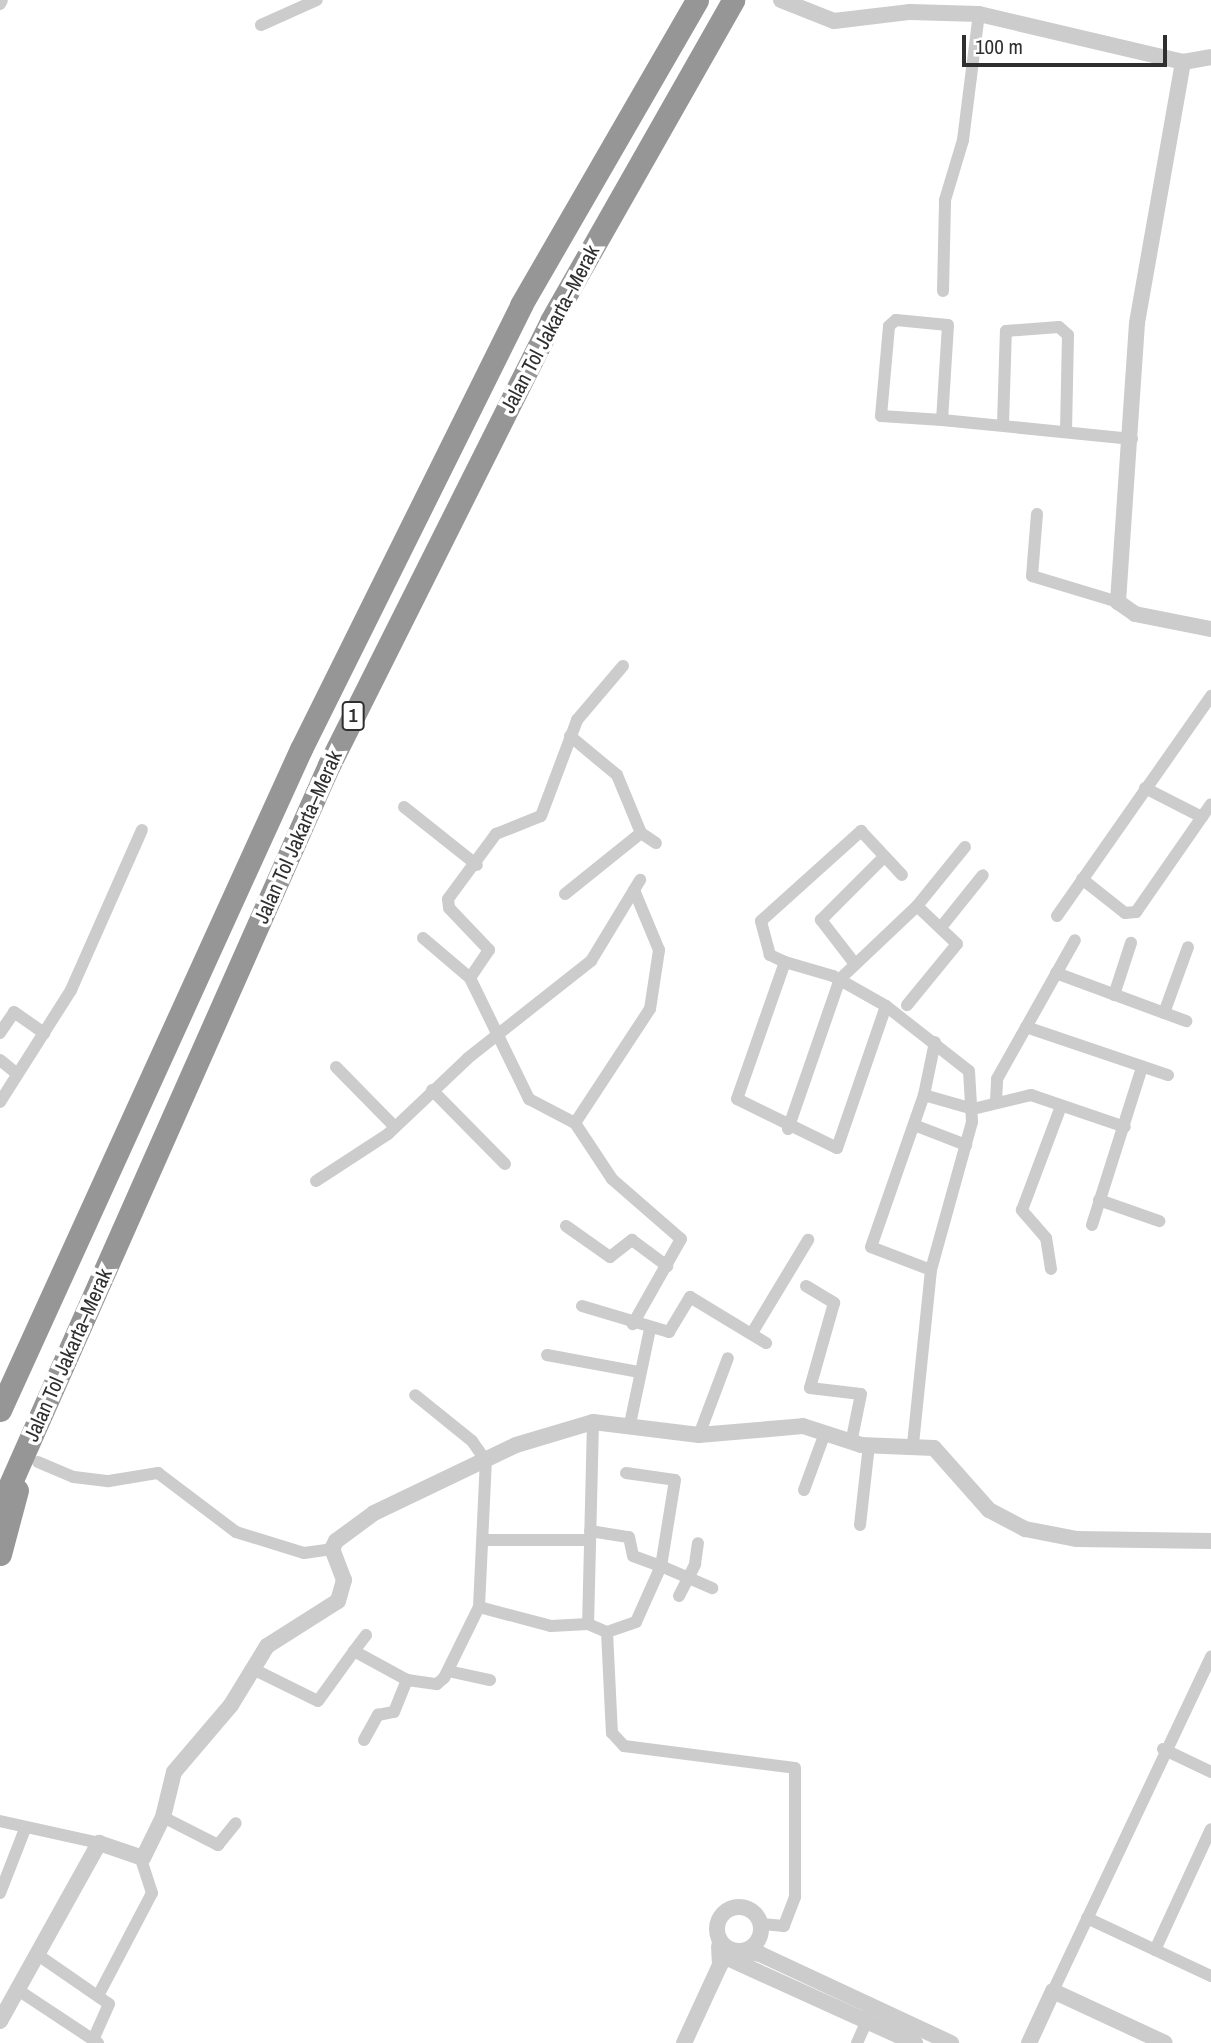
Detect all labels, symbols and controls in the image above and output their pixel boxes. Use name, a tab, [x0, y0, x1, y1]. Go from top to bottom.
scale bar	[966, 21, 1171, 65]
text: 100 m	[975, 32, 1023, 61]
street label: Jalan Tol Jakarta–Merak	[495, 241, 605, 417]
road number: 1	[341, 701, 365, 732]
street label: Jalan Tol Jakarta–Merak	[249, 747, 347, 927]
street label: Jalan Tol Jakarta–Merak	[19, 1265, 117, 1445]

